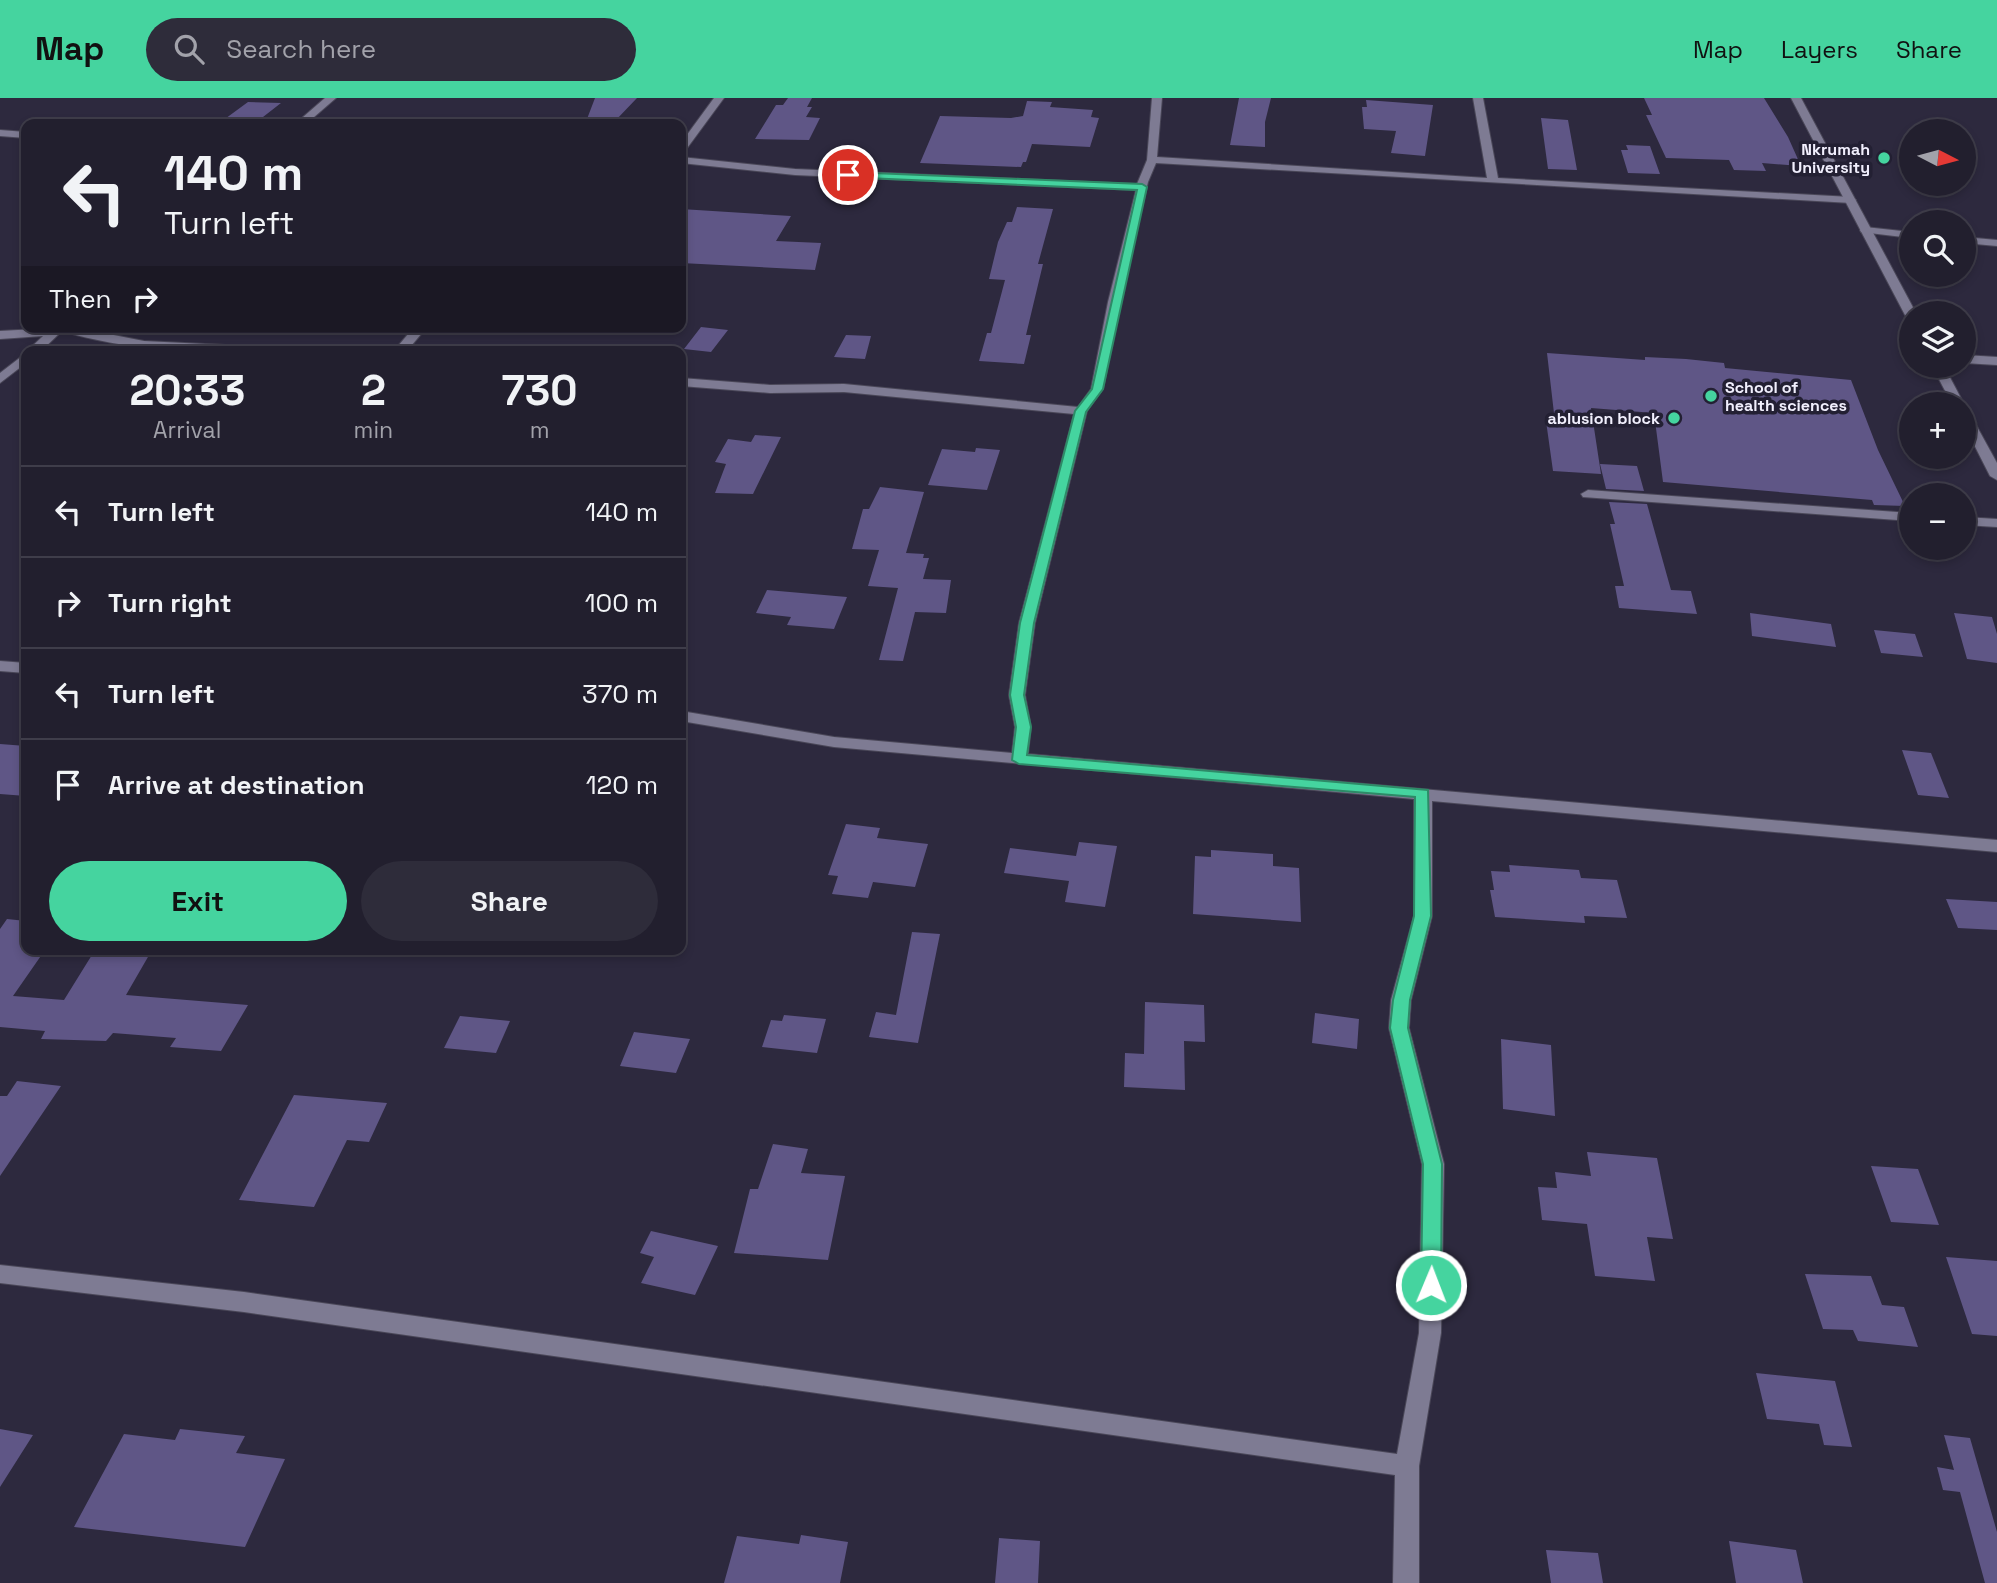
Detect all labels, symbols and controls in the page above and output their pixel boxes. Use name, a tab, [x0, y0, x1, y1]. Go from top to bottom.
search box	[146, 18, 636, 81]
text: Map	[35, 28, 104, 70]
icon: search	[170, 30, 208, 68]
text: Search here	[226, 32, 376, 66]
text: Map	[1693, 34, 1743, 65]
text: Layers	[1781, 34, 1858, 65]
text: Share	[1896, 34, 1962, 65]
north arrow	[1899, 119, 1976, 196]
map controls	[1899, 119, 1976, 560]
place label: Nkrumah University	[1791, 139, 1870, 178]
text: 140 m	[164, 142, 303, 204]
pin	[818, 145, 878, 205]
icon: left	[49, 147, 140, 238]
marker: Nkrumah University	[1876, 150, 1892, 166]
icon: arrive	[829, 156, 867, 194]
text: Turn left	[164, 203, 294, 243]
button: search	[1899, 210, 1976, 287]
icon: right	[126, 280, 164, 318]
text: Then	[49, 282, 112, 316]
button: layers	[1899, 301, 1976, 378]
text: 20:33	[129, 364, 245, 417]
text: 2	[361, 364, 386, 417]
text: 730	[502, 364, 578, 417]
place label: School of health sciences	[1725, 377, 1847, 416]
marker: School of health sciences	[1703, 388, 1719, 404]
button: +	[1899, 392, 1976, 469]
place label: ablusion block	[1547, 408, 1660, 429]
marker: ablusion block	[1666, 410, 1682, 426]
text: Arrival	[153, 415, 221, 445]
text: min	[354, 415, 393, 445]
text: m	[530, 415, 549, 445]
button: −	[1899, 483, 1976, 560]
icon: left	[49, 493, 87, 531]
text: Turn left	[108, 495, 215, 529]
text: 140 m	[585, 495, 658, 529]
icon: right	[49, 584, 87, 622]
text: Turn right	[108, 586, 232, 620]
text: 100 m	[585, 586, 658, 620]
icon: left	[49, 675, 87, 713]
text: Turn left	[108, 677, 215, 711]
text: 370 m	[582, 677, 658, 711]
icon: arrive	[49, 766, 87, 804]
text: Arrive at destination	[108, 768, 365, 802]
text: 120 m	[586, 768, 658, 802]
button: Exit	[49, 861, 347, 941]
button: Share	[361, 861, 658, 941]
position arrow	[1394, 1248, 1468, 1322]

